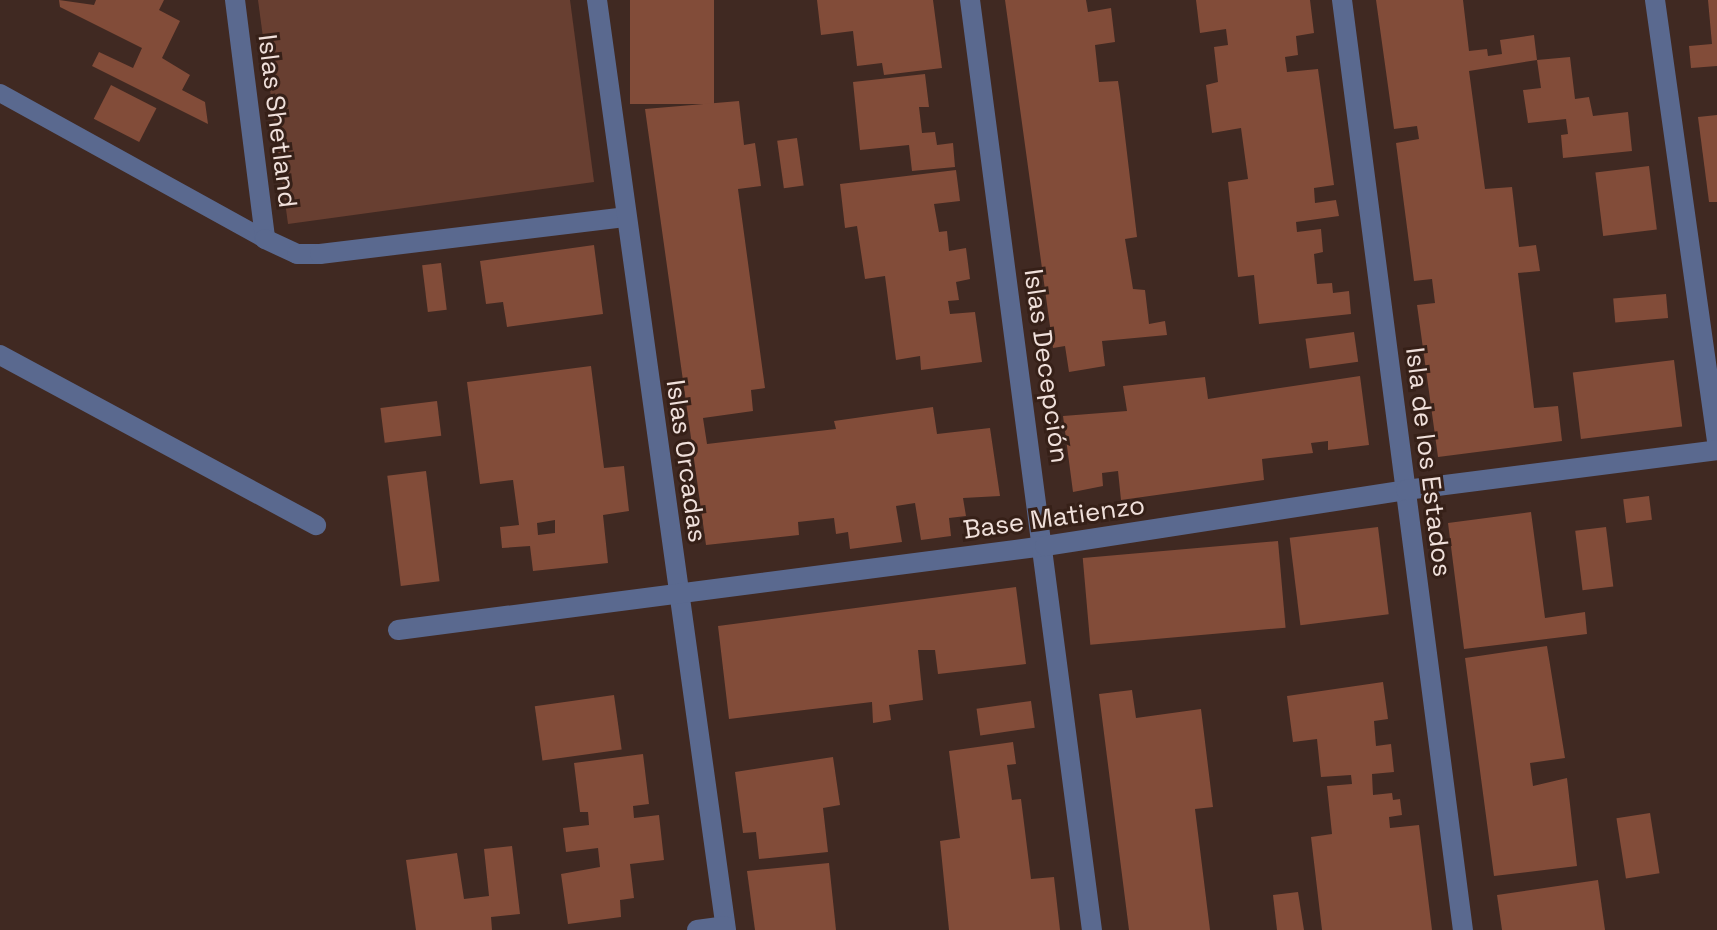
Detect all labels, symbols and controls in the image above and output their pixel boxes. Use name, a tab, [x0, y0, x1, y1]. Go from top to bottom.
street label: Islas Shetland	[251, 33, 303, 209]
street label: Islas Decepción	[1017, 267, 1075, 465]
street label: Isla de los Estados	[1398, 346, 1458, 578]
street label: Islas Orcadas	[659, 378, 713, 544]
street label: Base Matienzo	[961, 490, 1147, 546]

